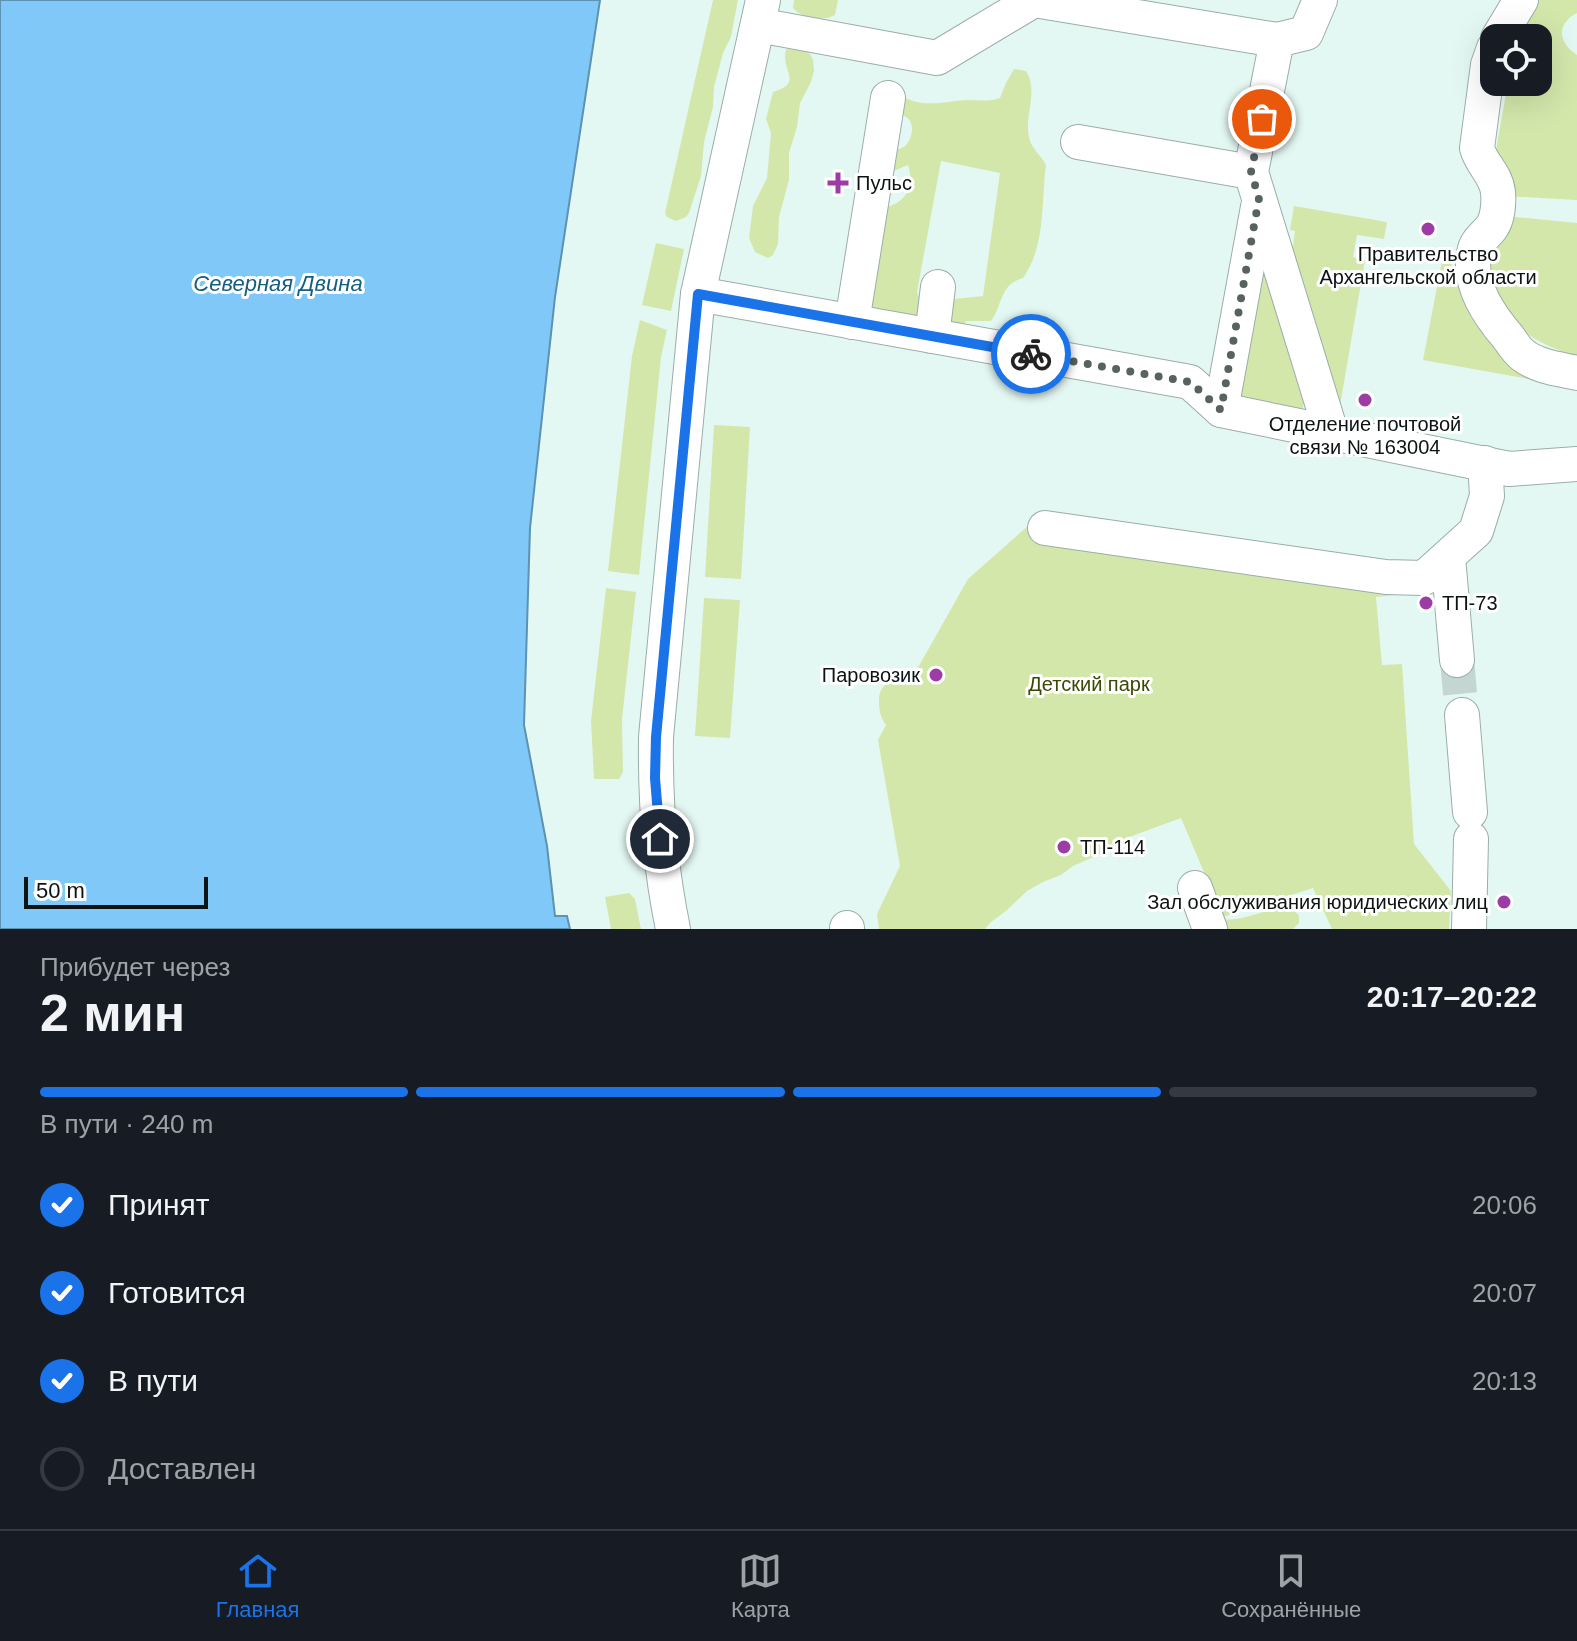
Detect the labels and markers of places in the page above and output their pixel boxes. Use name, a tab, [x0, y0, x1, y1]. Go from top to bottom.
pin	[1228, 85, 1296, 153]
marker: Пульс	[827, 172, 849, 194]
place label: Пульс	[856, 172, 912, 194]
marker: Правительство Архангельской области	[1419, 220, 1437, 238]
place label: Правительство Архангельской области	[1319, 243, 1537, 288]
marker: Отделение почтовой связи № 163004	[1356, 391, 1374, 409]
place label: Отделение почтовой связи № 163004	[1269, 413, 1461, 458]
place label: ТП-73	[1442, 592, 1498, 614]
marker: ТП-73	[1417, 594, 1435, 612]
place label: Паровозик	[822, 664, 920, 686]
marker: Паровозик	[927, 666, 945, 684]
pin	[626, 805, 694, 873]
place label: ТП-114	[1080, 836, 1145, 858]
marker: ТП-114	[1055, 838, 1073, 856]
place label: Зал обслуживания юридических лиц	[1147, 891, 1488, 913]
marker: Зал обслуживания юридических лиц	[1495, 893, 1513, 911]

